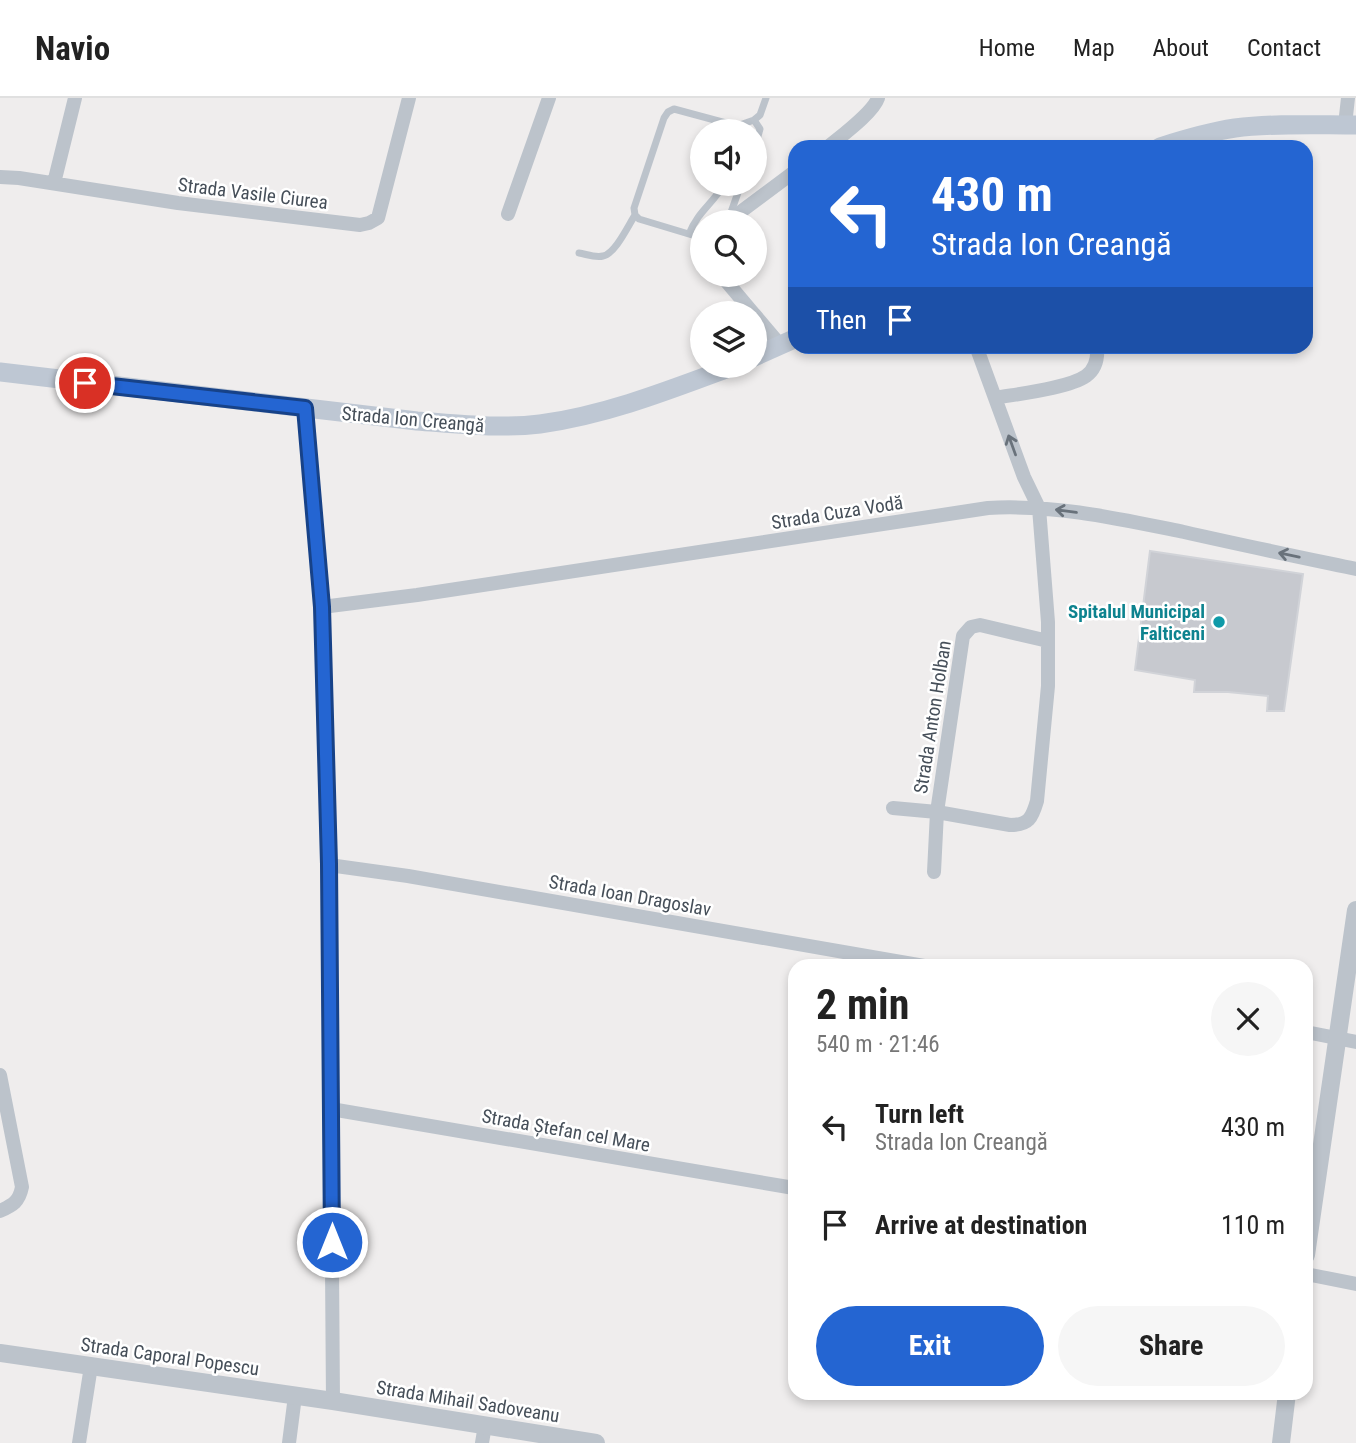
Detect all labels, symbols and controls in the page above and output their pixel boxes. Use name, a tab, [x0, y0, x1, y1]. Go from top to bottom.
text: Navio	[35, 29, 110, 68]
text: Home	[979, 34, 1035, 62]
text: Map	[1073, 34, 1115, 62]
text: About	[1153, 34, 1209, 62]
text: Contact	[1247, 34, 1321, 62]
map controls	[690, 119, 767, 378]
button: sound	[690, 119, 767, 196]
text: 430 m	[931, 166, 1053, 223]
icon: left	[816, 168, 907, 259]
street label: Strada Vasile Ciurea	[177, 173, 329, 214]
button: search	[690, 210, 767, 287]
text: Strada Ion Creangă	[931, 225, 1172, 263]
button: layers	[690, 301, 767, 378]
icon: arrive	[881, 301, 919, 339]
text: Then	[816, 305, 867, 335]
pin	[55, 353, 115, 413]
icon: arrive	[66, 364, 104, 402]
street label: Strada Ion Creangă	[341, 402, 485, 437]
one-way arrow	[1005, 434, 1018, 456]
street label: Strada Cuza Vodă	[770, 491, 905, 534]
one-way arrow	[1055, 504, 1078, 517]
one-way arrow	[1278, 548, 1301, 561]
place label: Spitalul Municipal Falticeni	[1068, 600, 1205, 645]
marker: Spitalul Municipal Falticeni	[1211, 614, 1227, 630]
street label: Strada Anton Holban	[909, 639, 956, 795]
street label: Strada Ioan Dragoslav	[547, 870, 713, 921]
text: 2 min	[816, 980, 909, 1029]
button: close	[1211, 982, 1285, 1056]
text: 540 m · 21:46	[816, 1031, 940, 1058]
text: Turn left	[875, 1099, 964, 1129]
street label: Strada Ștefan cel Mare	[480, 1104, 652, 1157]
icon: left	[816, 1108, 854, 1146]
text: 430 m	[1221, 1112, 1285, 1142]
text: Strada Ion Creangă	[875, 1129, 1048, 1156]
position arrow	[295, 1205, 369, 1279]
icon: arrive	[816, 1206, 854, 1244]
text: Arrive at destination	[875, 1210, 1087, 1240]
text: 110 m	[1221, 1210, 1285, 1240]
button: Exit	[816, 1306, 1044, 1386]
button: Share	[1058, 1306, 1285, 1386]
street label: Strada Caporal Popescu	[79, 1333, 261, 1380]
street label: Strada Mihail Sadoveanu	[375, 1376, 561, 1427]

